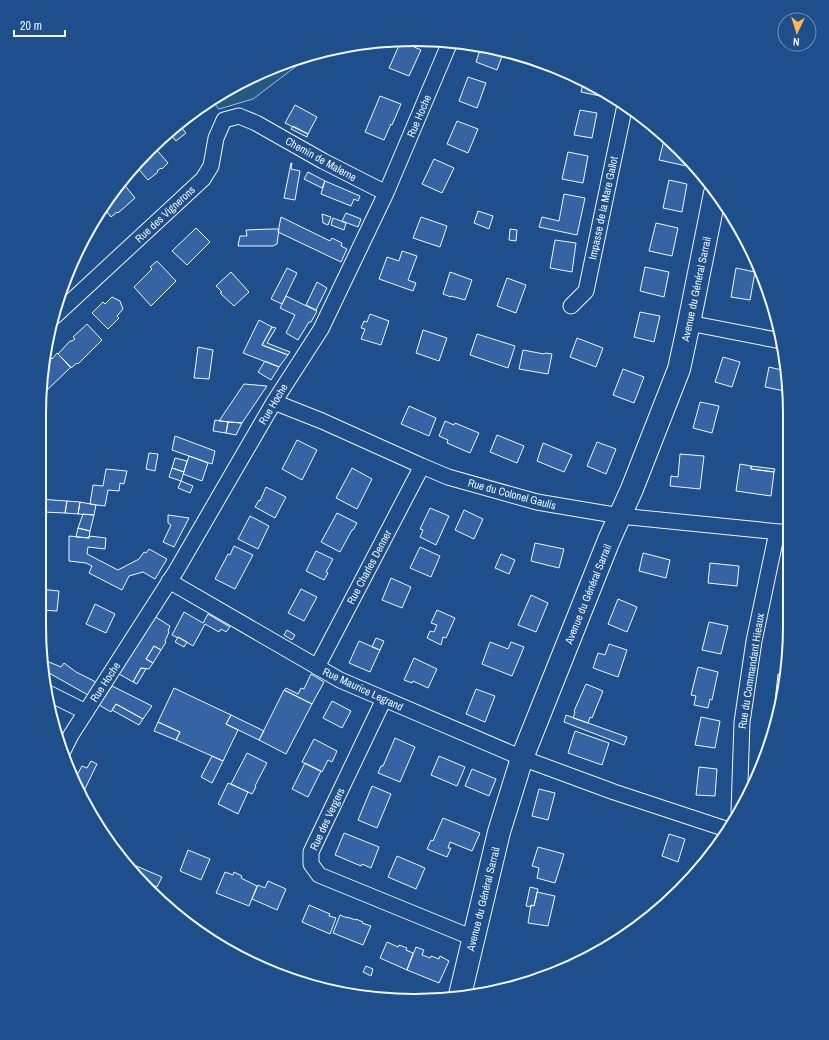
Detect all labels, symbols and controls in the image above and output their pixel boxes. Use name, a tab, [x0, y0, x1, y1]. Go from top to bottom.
scale bar	[14, 12, 65, 38]
north arrow	[777, 12, 817, 52]
text: 20 m	[20, 18, 42, 34]
text: N	[793, 35, 800, 49]
street label: Rue Hoche	[404, 92, 434, 140]
street label: Chemin de Malerne	[283, 134, 359, 184]
street label: Impasse de la Mare Gallot	[585, 155, 621, 261]
street label: Rue des Vignerons	[132, 182, 198, 245]
street label: Avenue du Général Sarrail	[678, 235, 714, 344]
street label: Rue Hoche	[255, 381, 291, 427]
street label: Rue du Colonel Gaulis	[466, 475, 558, 513]
street label: Rue Charles Denner	[344, 527, 394, 607]
street label: Avenue du Général Sarrail	[561, 542, 614, 647]
street label: Rue du Commandant Hieaux	[735, 612, 767, 730]
street label: Rue Hoche	[87, 659, 123, 705]
street label: Rue Maurice Legrand	[321, 664, 405, 714]
street label: Rue des Vergers	[306, 785, 348, 852]
street label: Avenue du Général Sarrail	[463, 846, 503, 953]

